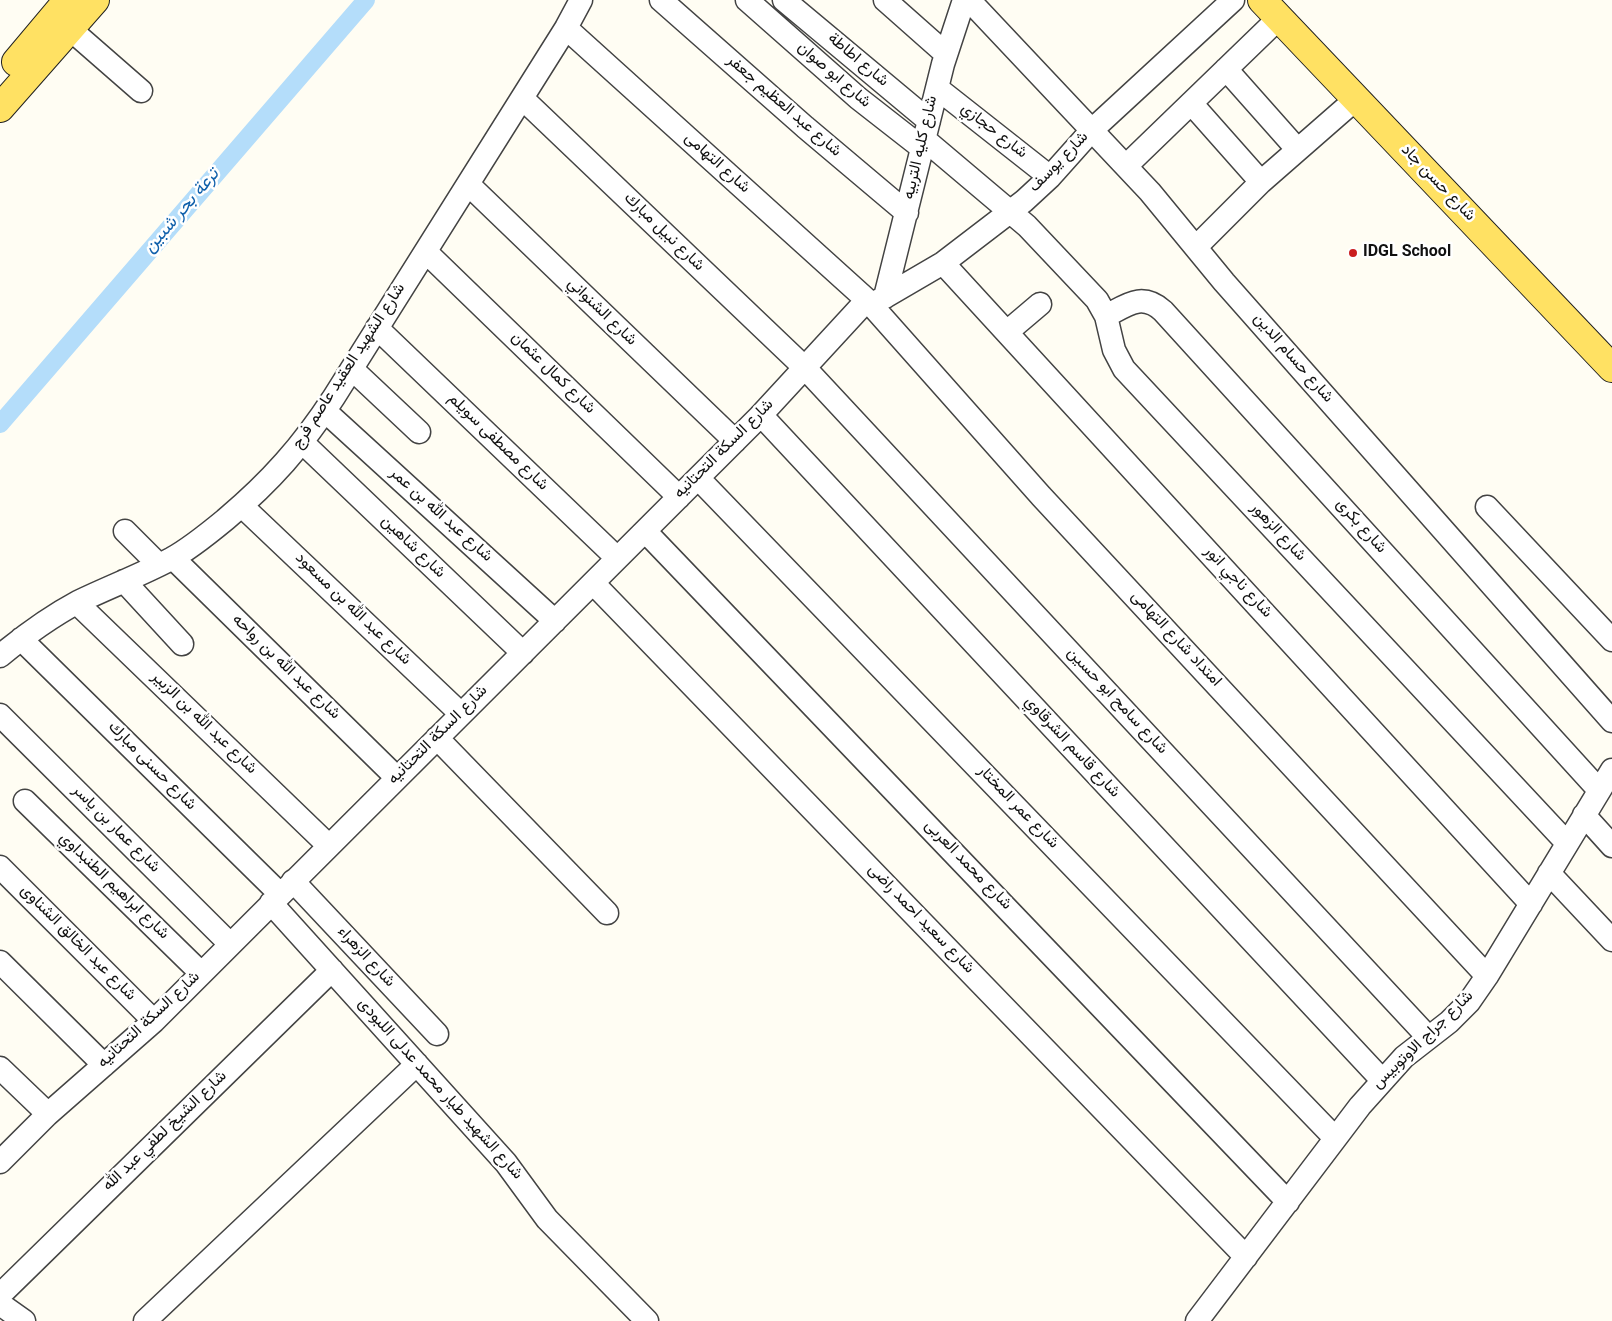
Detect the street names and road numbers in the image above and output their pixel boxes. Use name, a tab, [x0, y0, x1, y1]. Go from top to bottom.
street label: شارع اطاطة	[823, 30, 891, 92]
street label: شارع ابو صوان	[792, 39, 874, 113]
street label: شارع عبد العظيم جعفر	[722, 52, 844, 162]
street label: شارع كليه التربيه	[901, 94, 943, 202]
street label: شارع حجازي	[956, 100, 1030, 164]
street label: شارع التهامى	[679, 129, 753, 199]
street label: شارع يوسف	[1026, 129, 1094, 197]
street label: شارع حسن جاد	[1396, 142, 1478, 226]
street label: شارع نبيل مبارك	[619, 190, 707, 276]
street label: شارع الشنواني	[562, 275, 640, 351]
street label: شارع الشهيد العقيد عاصم فرج	[289, 281, 411, 453]
street label: شارع حسام الدين	[1248, 310, 1336, 408]
street label: شارع كمال عثمان	[506, 329, 598, 419]
street label: شارع مصطفى سويلم	[443, 390, 551, 496]
street label: شارع السكة التحتانيه	[671, 396, 779, 504]
street label: شارع عبد الله بن عمر	[385, 465, 495, 567]
street label: شارع بكرى	[1331, 496, 1389, 558]
street label: شارع الزهور	[1245, 500, 1309, 566]
street label: شارع شاهين	[376, 513, 448, 583]
street label: شارع ناجي انور	[1199, 543, 1275, 623]
street label: شارع عبد الله بن مسعود	[290, 550, 414, 670]
street label: امتداد شارع التهامى	[1126, 588, 1224, 692]
street label: شارع عبد الله بن رواحه	[227, 611, 343, 725]
street label: شارع سامح ابو حسين	[1062, 645, 1170, 759]
street label: شارع عبد الله بن الزبير	[146, 669, 260, 779]
street label: شارع السكة التحتانيه	[385, 682, 493, 790]
street label: شارع قاسم الشرقاوي	[1019, 693, 1123, 803]
street label: شارع حسنى مبارك	[103, 719, 199, 815]
street label: شارع عمر المختار	[972, 762, 1062, 854]
street label: شارع عمار بن ياسر	[67, 782, 163, 878]
street label: شارع محمد العربى	[919, 817, 1015, 915]
street label: شارع ابراهيم الطنبداوي	[54, 829, 172, 945]
street label: شارع سعيد احمد راضى	[863, 861, 977, 979]
street label: شارع عبد الخالق الشناوى	[15, 882, 139, 1006]
street label: شارع الزهراء	[332, 924, 398, 992]
street label: شارع السكة التحتانيه	[95, 969, 205, 1073]
street label: شارع جراج الاوتوبيس	[1369, 988, 1479, 1094]
street label: شارع الشهيد طيار محمد عدلى اللبودى	[352, 995, 526, 1185]
street label: شارع الشيخ لطفي عبد الله	[100, 1068, 232, 1196]

